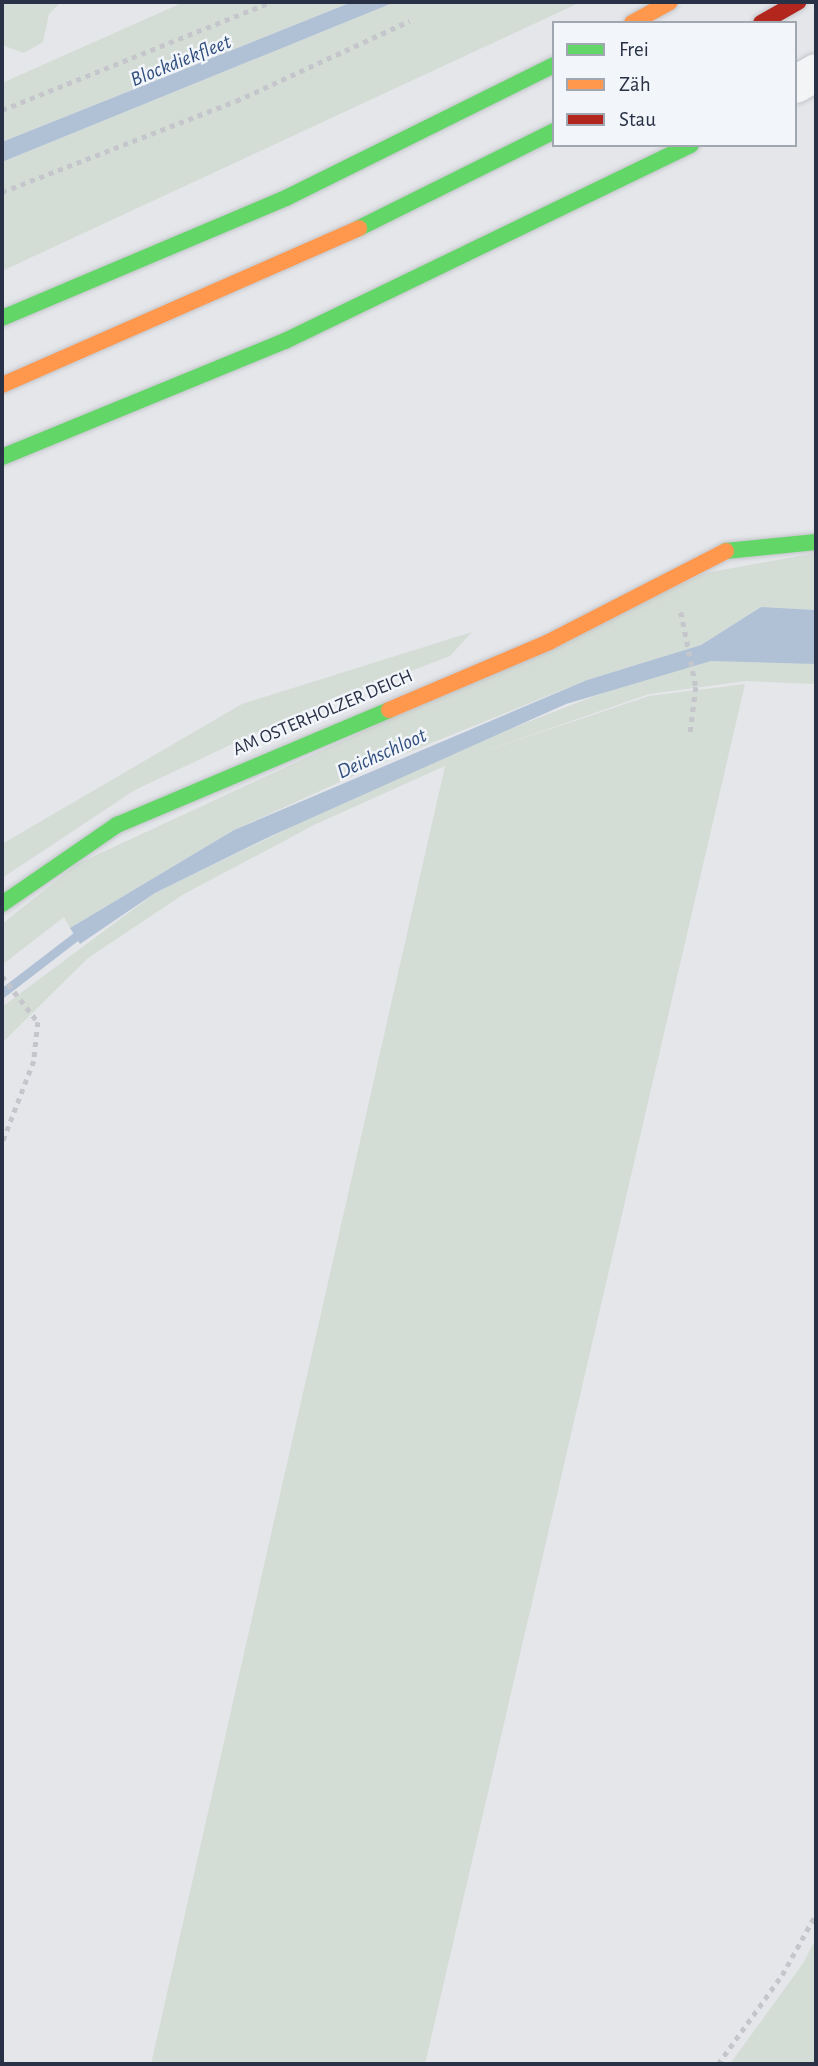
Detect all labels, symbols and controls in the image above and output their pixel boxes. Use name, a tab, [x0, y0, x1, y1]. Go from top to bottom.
legend	[552, 21, 797, 147]
water label: Blockdiekfleet	[127, 29, 235, 93]
text: Frei	[619, 39, 649, 60]
text: Zäh	[619, 74, 651, 95]
text: Stau	[619, 109, 656, 130]
street label: AM OSTERHOLZER DEICH	[230, 665, 416, 761]
water label: Deichschloot	[333, 723, 431, 785]

